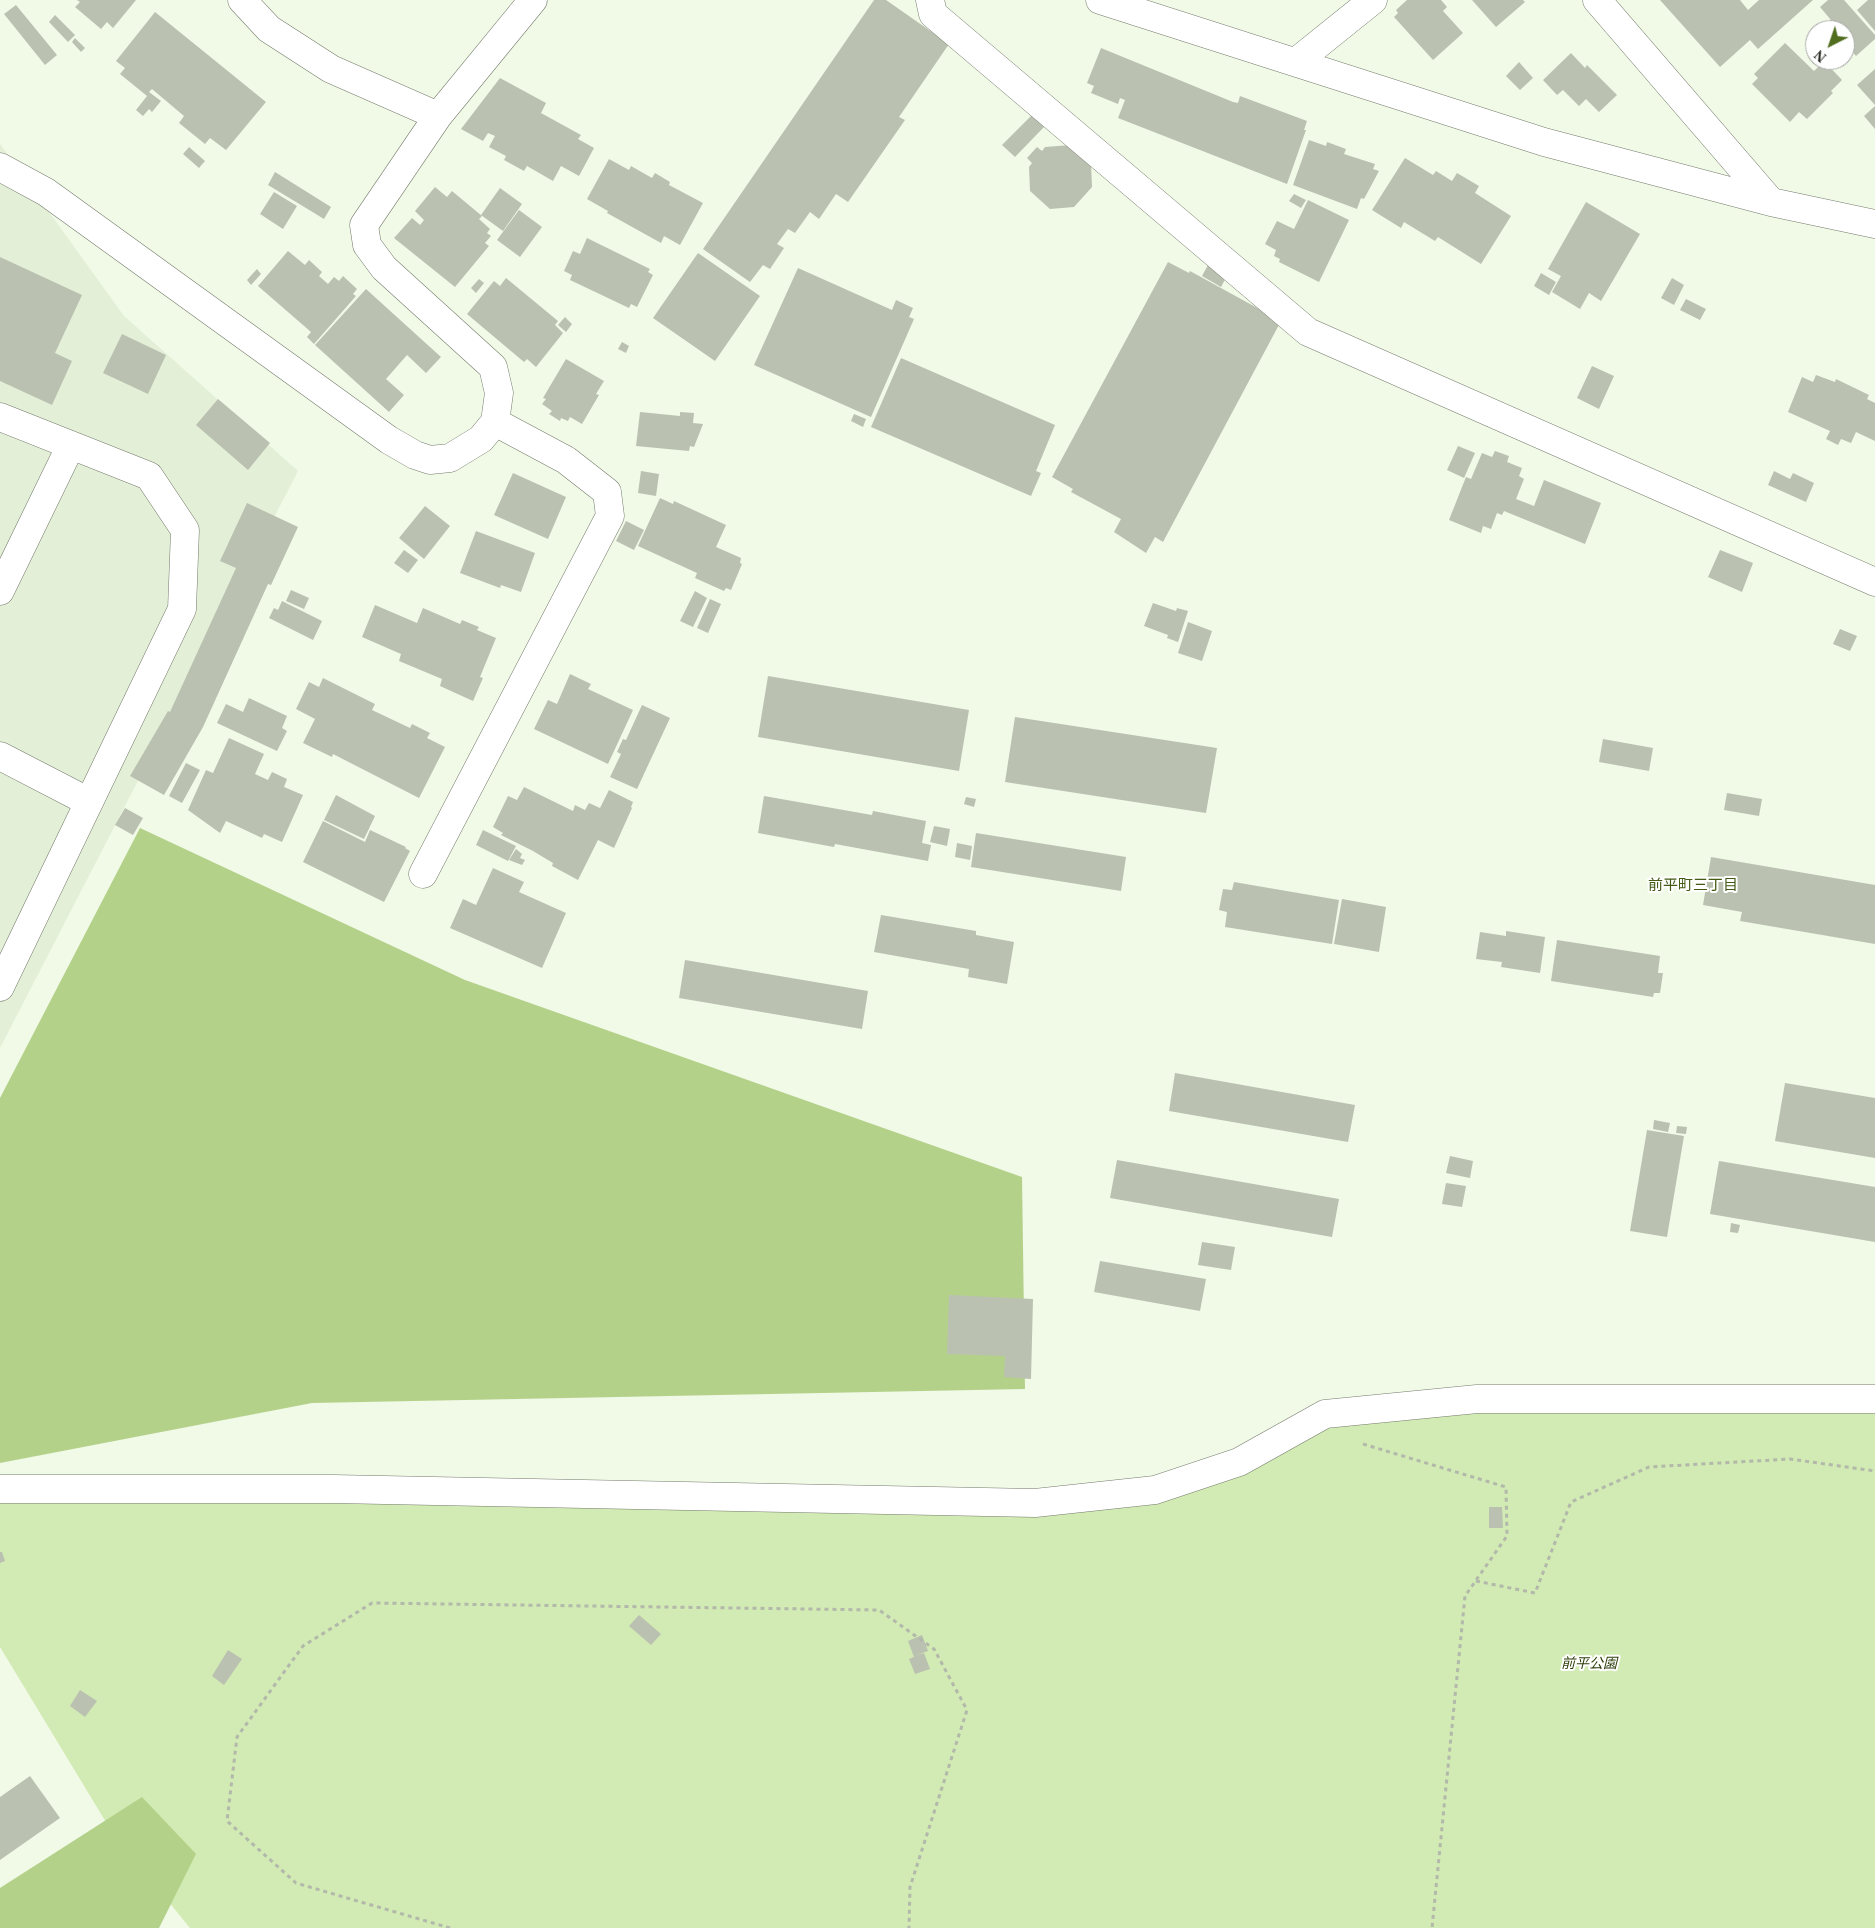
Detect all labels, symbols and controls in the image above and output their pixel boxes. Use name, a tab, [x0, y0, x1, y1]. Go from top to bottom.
north arrow	[1805, 20, 1855, 70]
text: N	[1812, 47, 1829, 65]
district label: 前平町三丁目	[1648, 877, 1738, 895]
park label: 前平公園	[1561, 1656, 1617, 1672]

